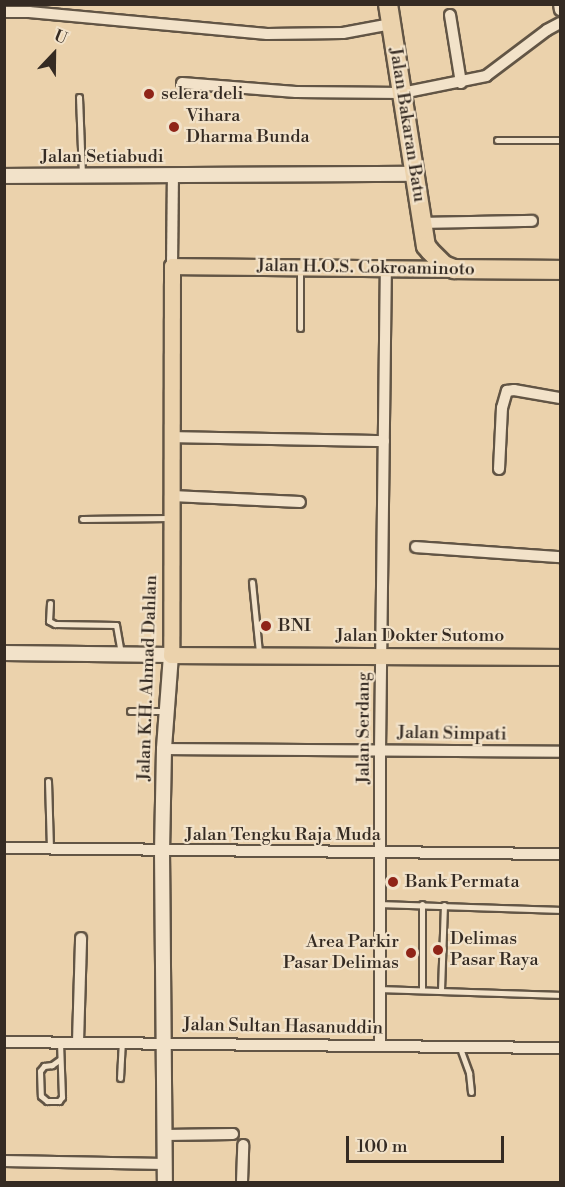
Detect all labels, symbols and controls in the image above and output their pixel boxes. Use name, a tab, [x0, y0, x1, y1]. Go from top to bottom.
north arrow	[24, 24, 84, 84]
text: U	[51, 26, 70, 49]
street label: Jalan Bakaran Batu	[384, 46, 430, 204]
place label: selera deli	[161, 83, 243, 105]
marker: selera deli	[142, 87, 156, 101]
place label: Vihara Dharma Bunda	[186, 106, 310, 148]
marker: Vihara Dharma Bunda	[167, 120, 181, 134]
street label: Jalan Setiabudi	[40, 146, 164, 168]
street label: Jalan H.O.S. Cokroaminoto	[257, 255, 475, 281]
street label: Jalan K.H. Ahmad Dahlan	[134, 575, 162, 781]
place label: BNI	[278, 615, 311, 637]
marker: BNI	[259, 619, 273, 633]
street label: Jalan Dokter Sutomo	[336, 625, 504, 647]
street label: Jalan Serdang	[353, 672, 375, 784]
street label: Jalan Simpati	[397, 722, 507, 746]
street label: Jalan Tengku Raja Muda	[185, 824, 381, 846]
place label: Bank Permata	[405, 871, 520, 893]
marker: Bank Permata	[386, 875, 400, 889]
place label: Delimas Pasar Raya	[450, 929, 539, 972]
place label: Area Parkir Pasar Delimas	[283, 932, 399, 974]
marker: Delimas Pasar Raya	[431, 943, 445, 957]
marker: Area Parkir Pasar Delimas	[404, 946, 418, 960]
street label: Jalan Sultan Hasanuddin	[183, 1014, 383, 1040]
scale bar	[349, 1124, 506, 1162]
text: 100 m	[357, 1135, 408, 1158]

